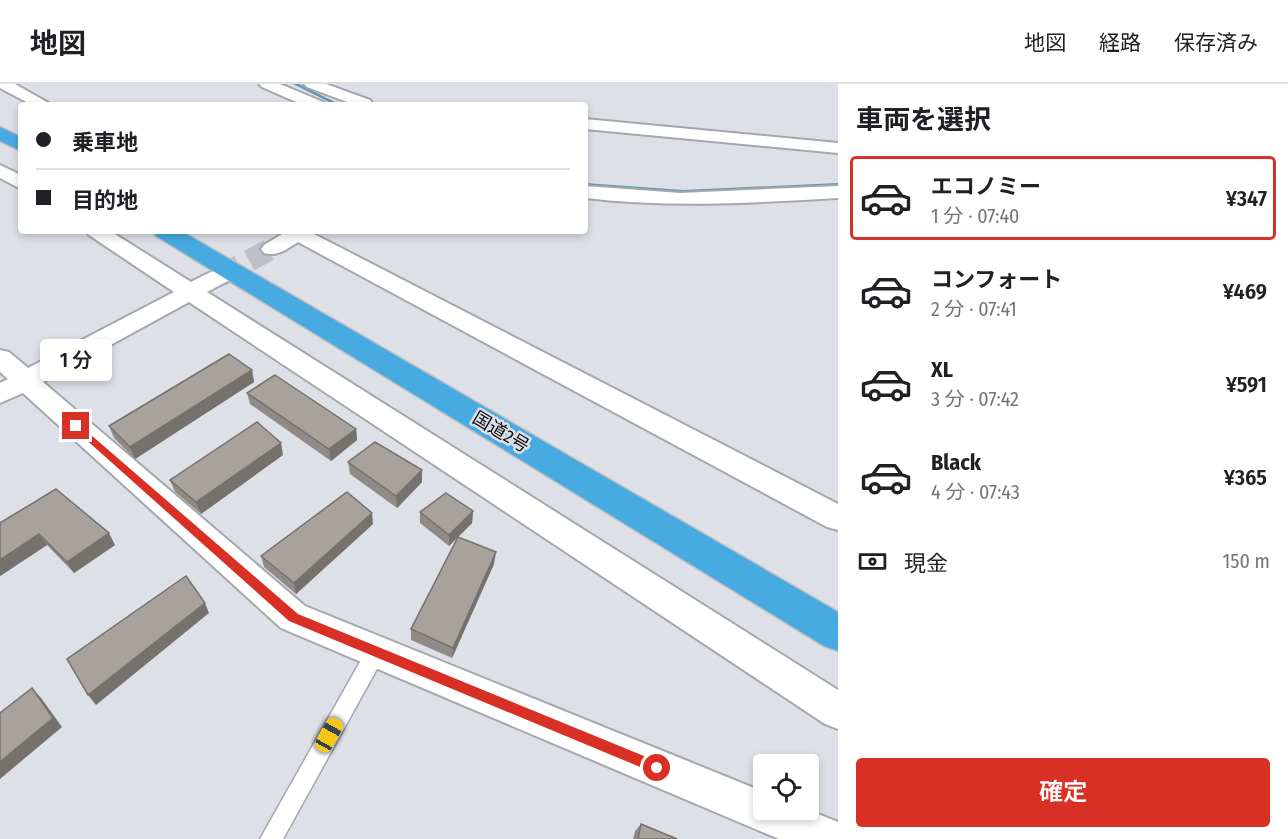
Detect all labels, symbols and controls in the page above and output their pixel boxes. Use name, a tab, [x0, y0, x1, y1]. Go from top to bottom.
text: 地図	[30, 27, 86, 60]
text: 地図	[1024, 30, 1066, 56]
text: 経路	[1099, 30, 1141, 56]
text: 保存済み	[1174, 30, 1258, 56]
text: 車両を選択	[856, 104, 991, 136]
text: 乗車地	[72, 129, 138, 156]
icon: car	[859, 171, 913, 225]
text: エコノミー	[931, 173, 1041, 200]
text: ¥347	[1226, 185, 1267, 212]
text: 目的地	[72, 187, 138, 214]
text: 1 分 · 07:40	[931, 204, 1020, 228]
icon: car	[859, 264, 913, 318]
text: コンフォート	[931, 266, 1062, 293]
text: ¥469	[1223, 278, 1267, 305]
text: 2 分 · 07:41	[931, 297, 1017, 321]
callout: 1 分	[40, 339, 112, 381]
text: 1 分	[60, 348, 92, 372]
text: XL	[931, 356, 953, 383]
icon: car	[859, 357, 913, 411]
text: ¥591	[1226, 371, 1267, 398]
text: 3 分 · 07:42	[931, 387, 1019, 411]
street label: 国道2号	[469, 407, 533, 457]
route end	[62, 412, 89, 439]
text: Black	[931, 449, 981, 476]
icon: car	[859, 450, 913, 504]
text: ¥365	[1224, 464, 1267, 491]
text: 4 分 · 07:43	[931, 480, 1020, 504]
icon: cash	[856, 545, 889, 578]
text: 150 m	[1223, 549, 1270, 573]
text: 現金	[904, 550, 948, 577]
car	[312, 715, 346, 755]
route start	[643, 754, 670, 781]
map controls	[753, 754, 819, 820]
button: locate	[753, 754, 819, 820]
button: 確定	[856, 758, 1270, 827]

